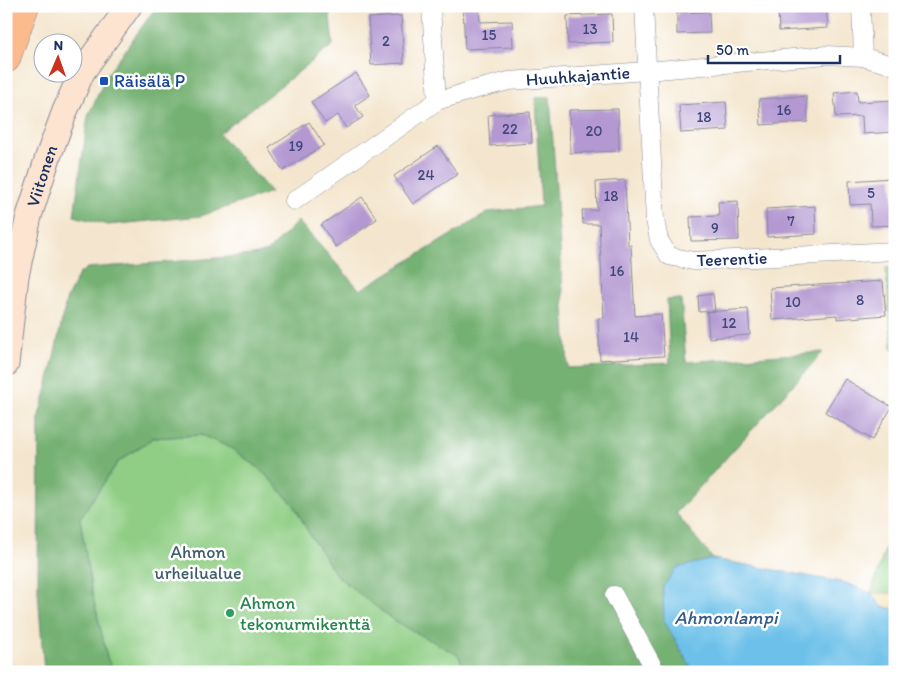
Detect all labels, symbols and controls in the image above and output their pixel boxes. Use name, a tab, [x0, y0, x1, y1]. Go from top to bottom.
house number: 13	[582, 20, 598, 38]
house number: 15	[482, 26, 497, 44]
north arrow	[32, 32, 82, 82]
house number: 2	[382, 32, 390, 50]
scale bar	[708, 32, 841, 64]
text: N	[53, 37, 63, 54]
text: 50 m	[716, 41, 749, 59]
street label: Huuhkajantie	[525, 61, 631, 91]
place label: Räisälä P	[114, 70, 185, 92]
marker: Räisälä P	[98, 75, 110, 87]
house number: 16	[777, 101, 792, 119]
house number: 18	[696, 108, 712, 126]
house number: 22	[502, 120, 518, 138]
house number: 20	[585, 122, 603, 140]
house number: 19	[289, 137, 304, 155]
street label: Viitonen	[22, 142, 63, 210]
house number: 24	[418, 166, 434, 184]
house number: 5	[867, 184, 875, 202]
house number: 18	[603, 187, 619, 205]
house number: 7	[787, 212, 795, 230]
house number: 9	[711, 219, 719, 237]
street label: Teerentie	[696, 247, 768, 271]
house number: 16	[610, 262, 625, 280]
house number: 8	[856, 291, 864, 309]
house number: 10	[785, 293, 801, 311]
house number: 12	[722, 314, 737, 332]
house number: 14	[623, 328, 639, 346]
park label: Ahmon urheilualue	[154, 541, 242, 584]
place label: Ahmon tekonurmikenttä	[240, 592, 371, 635]
water label: Ahmonlampi	[674, 606, 780, 629]
marker: Ahmon tekonurmikenttä	[224, 607, 236, 619]

